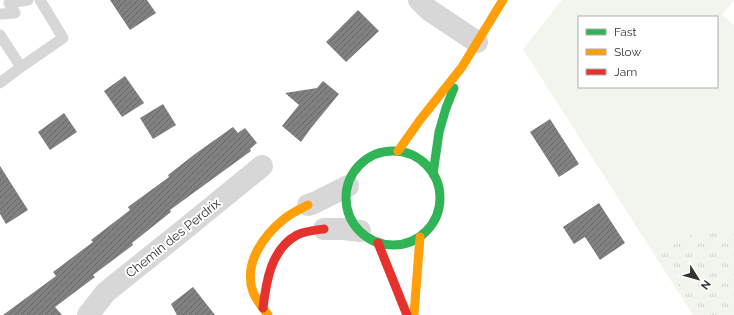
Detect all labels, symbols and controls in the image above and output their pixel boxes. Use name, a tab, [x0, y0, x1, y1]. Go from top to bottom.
legend	[578, 16, 718, 88]
text: Fast	[614, 25, 637, 39]
text: Slow	[614, 45, 641, 59]
text: Jam	[614, 65, 637, 79]
street label: Chemin des Perdrix	[123, 195, 224, 281]
north arrow	[678, 259, 718, 299]
text: N	[698, 277, 713, 292]

